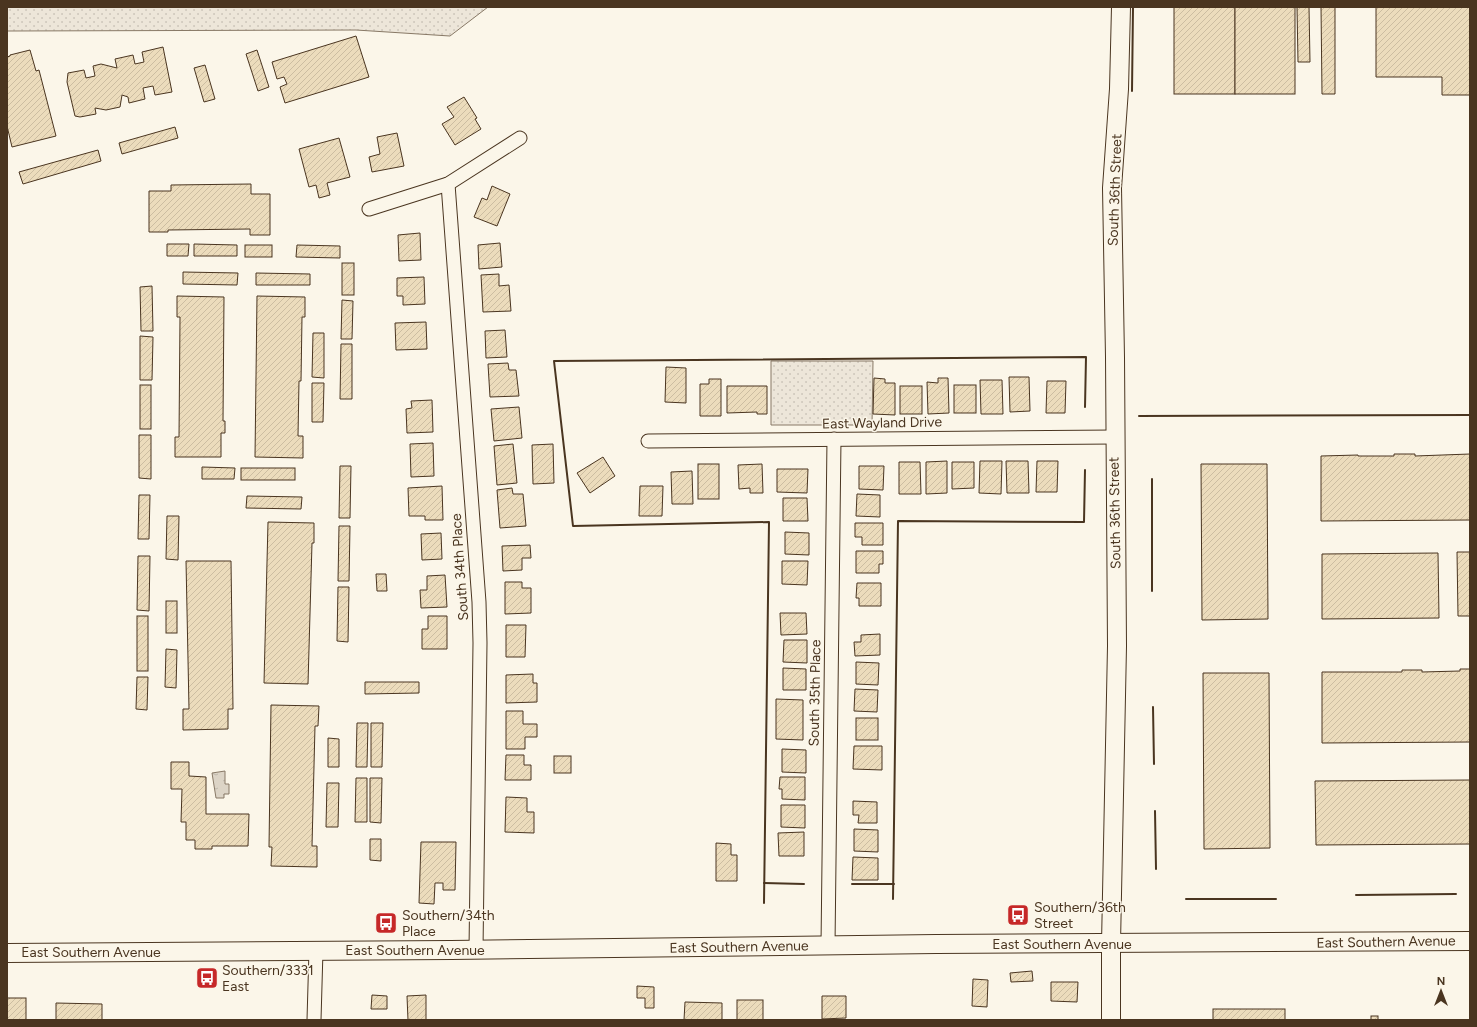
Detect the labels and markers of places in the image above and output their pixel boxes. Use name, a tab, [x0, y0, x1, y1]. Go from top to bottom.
place label: Southern/36th Street	[1034, 899, 1126, 932]
bus stop icon: Southern/36th Street	[1005, 902, 1031, 928]
place label: Southern/34th Place	[402, 907, 495, 940]
bus stop icon: Southern/34th Place	[373, 910, 399, 936]
place label: Southern/3331 East	[222, 962, 314, 995]
bus stop icon: Southern/3331 East	[194, 965, 220, 991]

